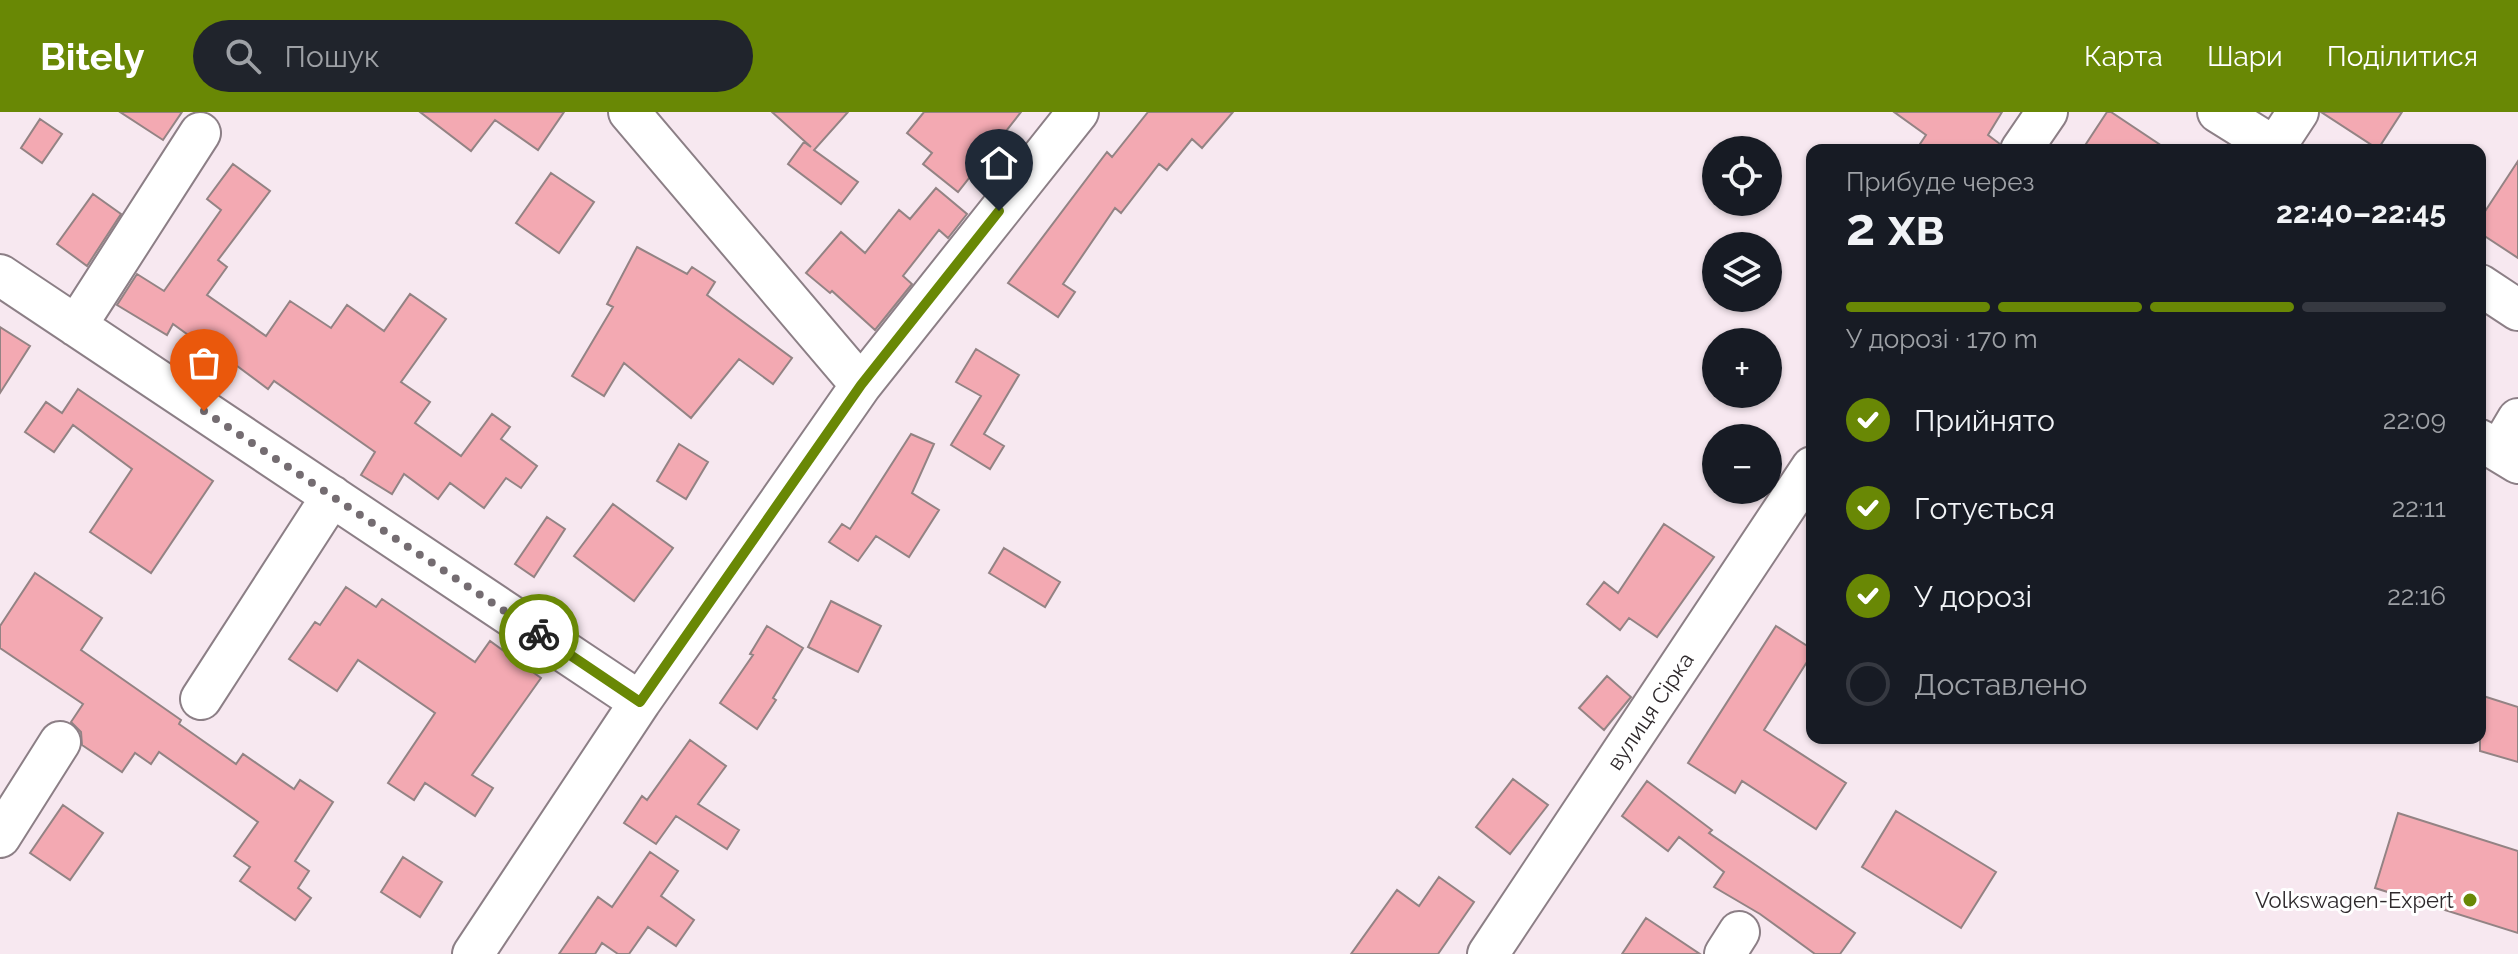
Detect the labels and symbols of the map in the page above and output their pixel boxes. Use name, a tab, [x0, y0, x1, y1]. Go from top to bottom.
pin	[965, 129, 1033, 211]
pin	[170, 329, 238, 411]
courier	[499, 594, 579, 674]
street label: вулиця Сірка	[1601, 647, 1699, 775]
place label: Volkswagen-Expert	[2255, 887, 2455, 913]
marker: Volkswagen-Expert	[2461, 891, 2479, 909]

